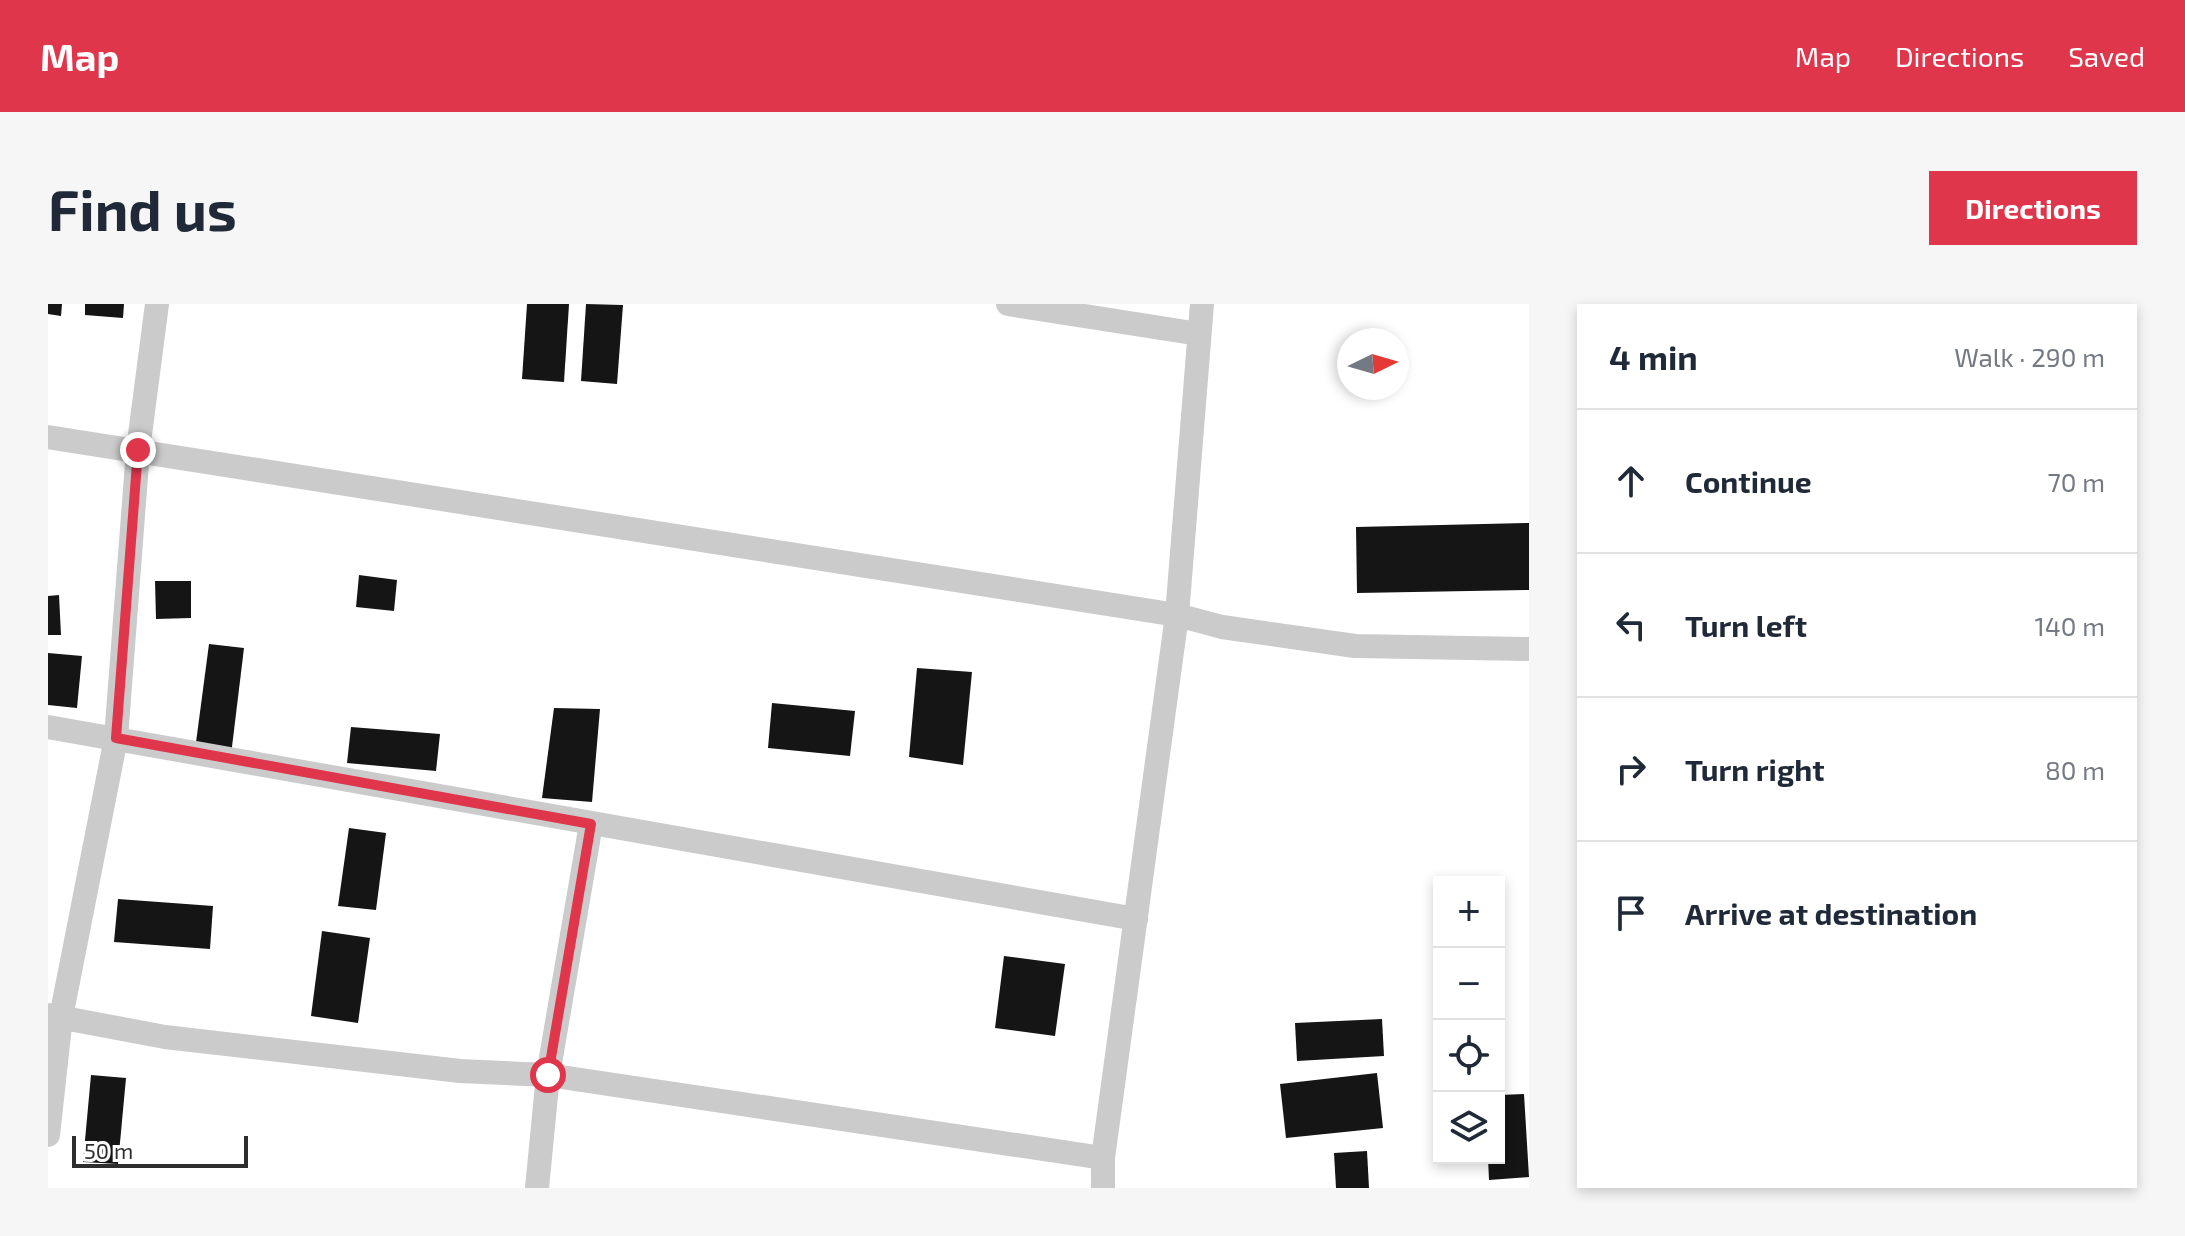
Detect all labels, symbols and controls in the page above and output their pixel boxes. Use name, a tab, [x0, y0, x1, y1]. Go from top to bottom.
text: Map	[40, 33, 119, 79]
text: Map	[1795, 39, 1851, 73]
text: Directions	[1895, 39, 2024, 73]
text: Saved	[2068, 39, 2145, 73]
button: Directions	[1929, 171, 2137, 245]
text: Find us	[48, 175, 237, 242]
north arrow	[1337, 328, 1409, 400]
text: 4 min	[1609, 336, 1698, 377]
text: Walk · 290 m	[1954, 341, 2105, 372]
route end	[120, 432, 156, 468]
icon: ahead	[1609, 459, 1653, 503]
text: Continue	[1685, 463, 1812, 499]
text: 70 m	[2047, 466, 2105, 497]
icon: left	[1609, 603, 1653, 647]
text: Turn left	[1685, 607, 1807, 643]
text: 140 m	[2034, 610, 2105, 641]
icon: right	[1609, 747, 1653, 791]
text: Turn right	[1685, 751, 1825, 787]
text: 80 m	[2045, 754, 2105, 785]
map controls	[1433, 876, 1505, 1164]
button: +	[1433, 876, 1505, 948]
icon: arrive	[1609, 891, 1653, 935]
text: Arrive at destination	[1685, 895, 1977, 931]
button: −	[1433, 948, 1505, 1020]
button: locate	[1433, 1020, 1505, 1092]
route start	[530, 1057, 566, 1093]
button: layers	[1433, 1092, 1505, 1164]
scale bar	[72, 1132, 248, 1168]
text: 50 m	[84, 1137, 133, 1163]

